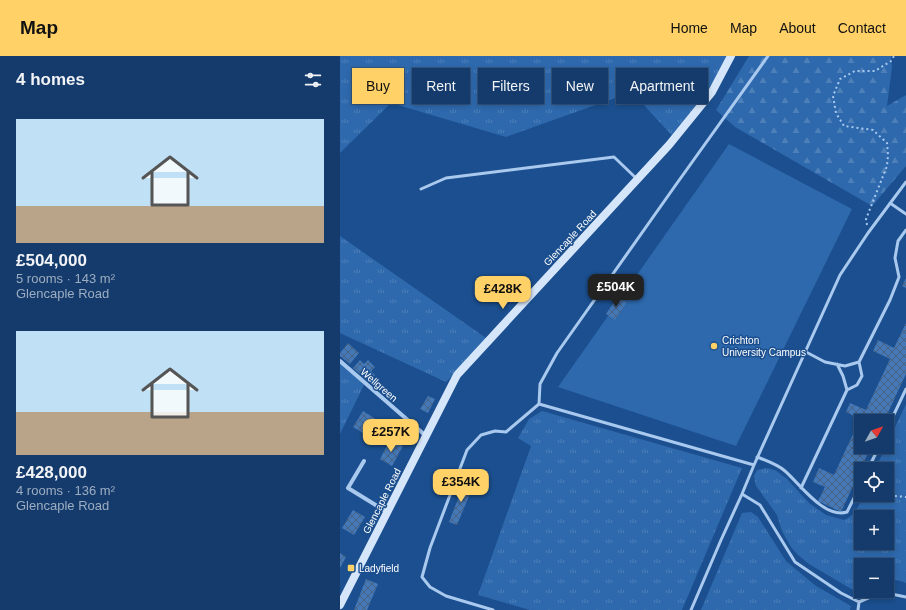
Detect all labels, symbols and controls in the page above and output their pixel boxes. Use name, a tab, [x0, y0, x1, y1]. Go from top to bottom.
text: Map	[20, 17, 58, 38]
text: Home	[671, 20, 708, 36]
text: Map	[730, 20, 757, 36]
text: About	[779, 20, 816, 36]
text: Contact	[838, 20, 886, 36]
chip: Buy	[352, 68, 404, 104]
chip: Rent	[412, 68, 470, 104]
chip: Filters	[478, 68, 544, 104]
chip: New	[552, 68, 608, 104]
chip: Apartment	[616, 68, 708, 104]
icon: filters	[302, 69, 324, 91]
text: 4 homes	[16, 70, 85, 89]
icon: home	[134, 145, 206, 217]
street label: Glencaple Road	[542, 208, 598, 268]
text: £504,000	[16, 251, 87, 270]
text: 5 rooms · 143 m²	[16, 271, 115, 286]
pin: £504K	[588, 274, 644, 308]
pin: £428K	[475, 276, 531, 310]
text: £504K	[597, 279, 635, 294]
text: £428K	[484, 281, 522, 296]
text: Glencaple Road	[16, 286, 109, 301]
place label: Crichton University Campus	[722, 335, 806, 358]
marker: Crichton University Campus	[709, 341, 719, 351]
icon: home	[134, 357, 206, 429]
street label: Wellgreen	[358, 366, 400, 404]
north arrow	[854, 414, 894, 454]
map controls	[854, 414, 894, 598]
pin: £257K	[363, 419, 419, 453]
text: £257K	[372, 424, 410, 439]
button: locate	[854, 462, 894, 502]
text: £428,000	[16, 463, 87, 482]
street label: Glencaple Road	[361, 467, 403, 535]
pin: £354K	[433, 469, 489, 503]
text: £354K	[442, 474, 480, 489]
text: 4 rooms · 136 m²	[16, 483, 115, 498]
text: Glencaple Road	[16, 498, 109, 513]
button: +	[854, 510, 894, 550]
button: −	[854, 558, 894, 598]
marker: Ladyfield	[346, 563, 356, 573]
place label: Ladyfield	[359, 563, 399, 574]

